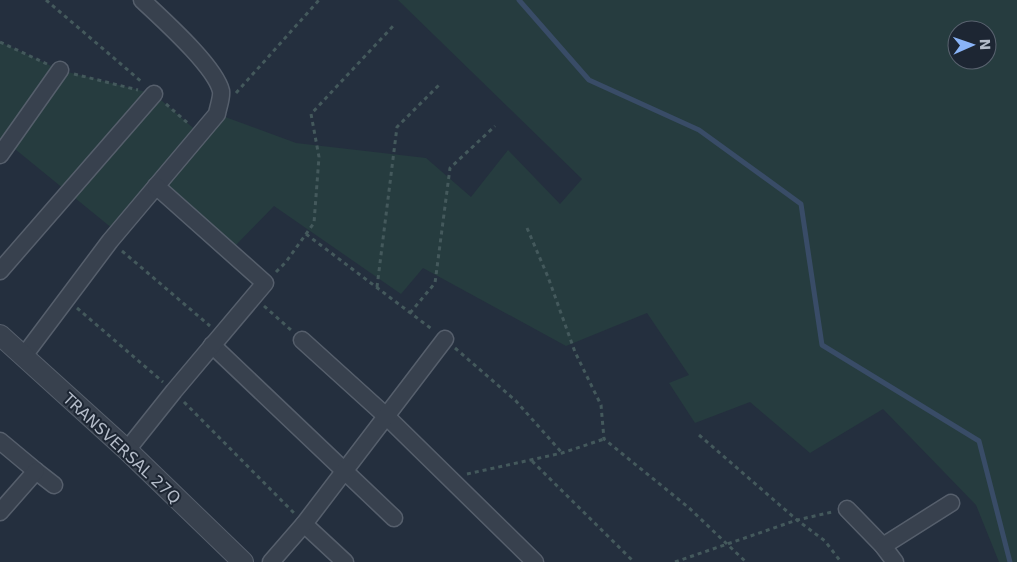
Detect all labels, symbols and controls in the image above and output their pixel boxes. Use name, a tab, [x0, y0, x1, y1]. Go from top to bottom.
north arrow	[947, 20, 997, 70]
text: N	[977, 38, 993, 51]
street label: TRANSVERSAL 27Q	[58, 388, 184, 508]

